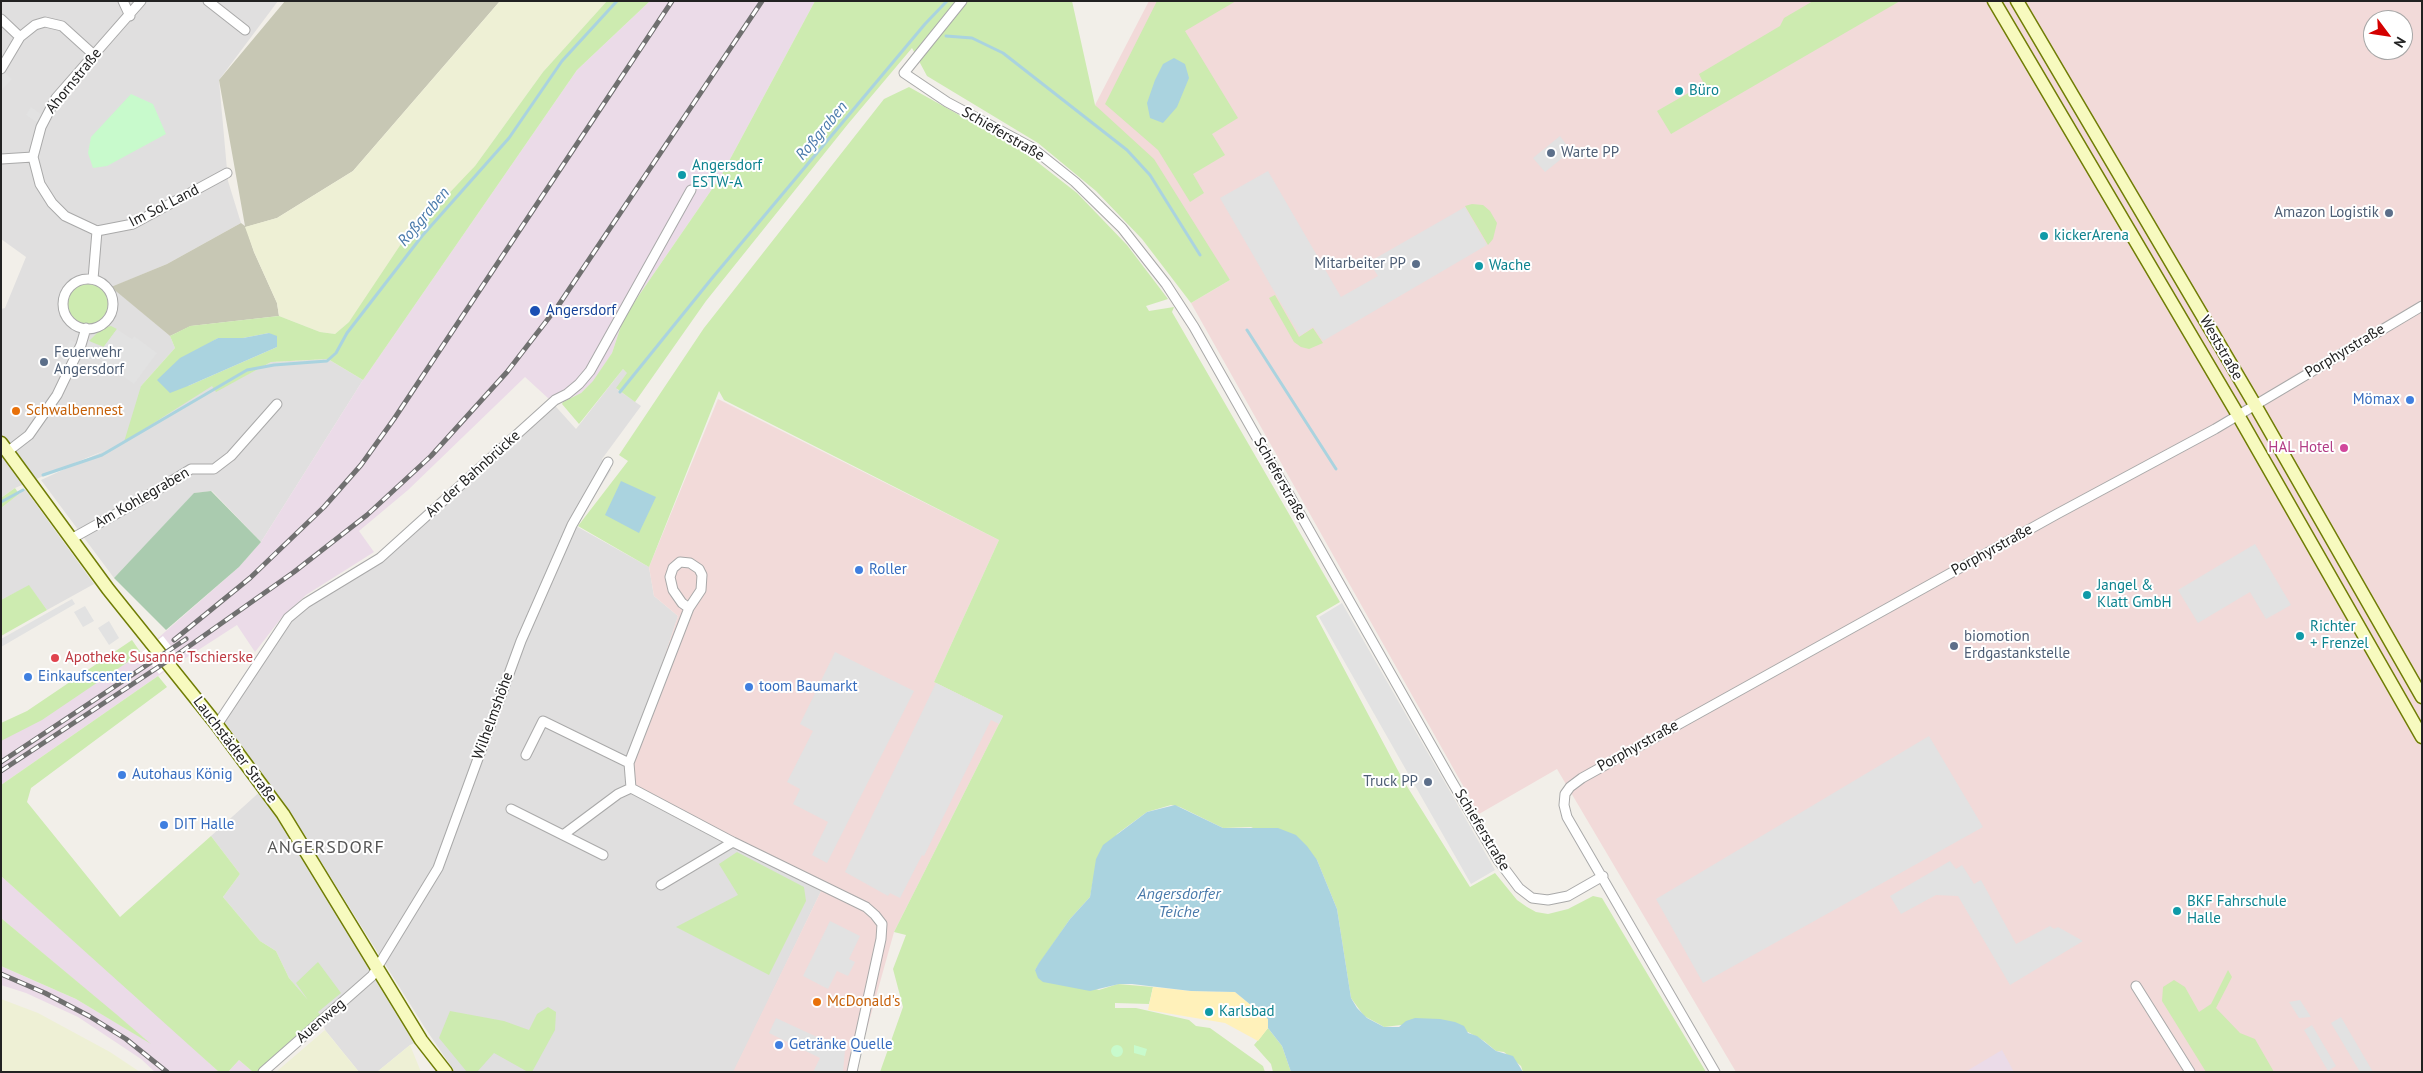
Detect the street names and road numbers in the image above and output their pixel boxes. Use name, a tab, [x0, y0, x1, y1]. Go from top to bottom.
street label: Ahornstraße	[42, 45, 106, 117]
street label: Schieferstraße	[959, 103, 1047, 165]
street label: Im Sol Land	[126, 181, 202, 231]
street label: Weststraße	[2195, 313, 2247, 383]
street label: Porphyrstraße	[2302, 320, 2388, 382]
street label: An der Bahnbrücke	[422, 427, 524, 521]
street label: Schieferstraße	[1250, 434, 1310, 524]
street label: Am Kohlegraben	[92, 464, 192, 532]
street label: Porphyrstraße	[1948, 520, 2036, 580]
street label: Wilhelmshöhe	[469, 670, 517, 762]
street label: Lauchstädter Straße	[189, 693, 281, 807]
street label: Porphyrstraße	[1594, 716, 1682, 776]
street label: Schieferstraße	[1451, 786, 1513, 874]
street label: Auenweg	[293, 995, 349, 1047]

